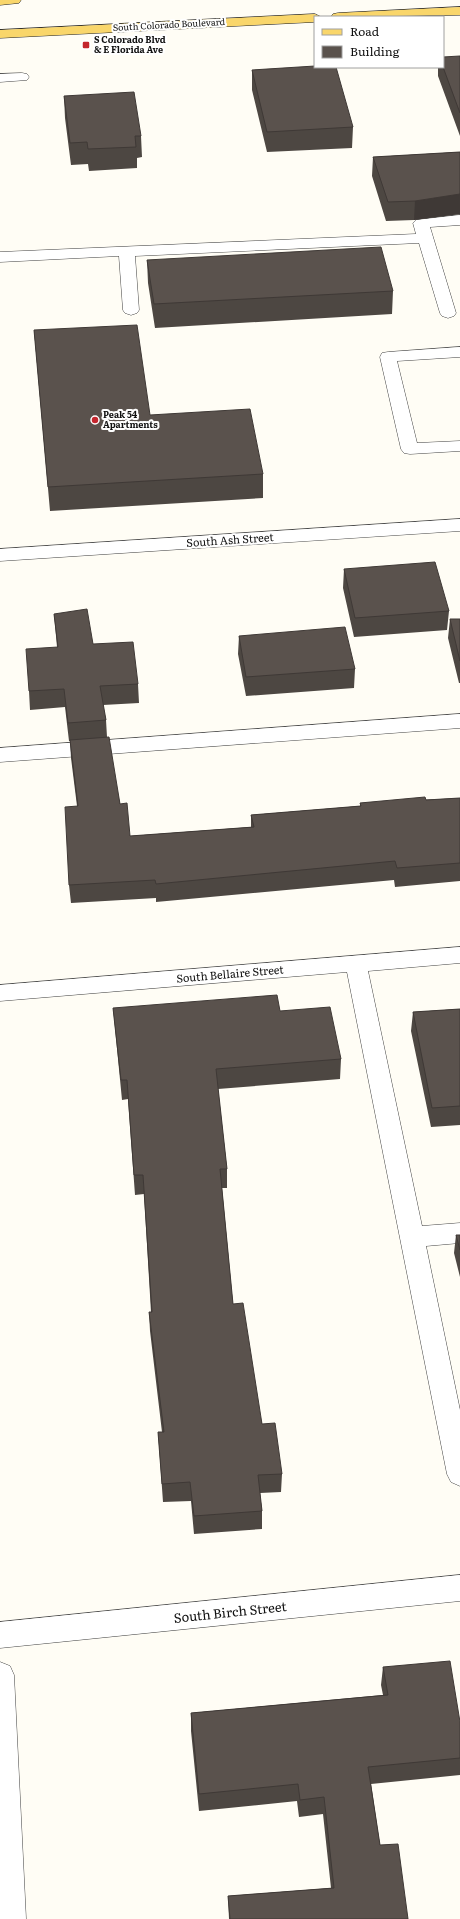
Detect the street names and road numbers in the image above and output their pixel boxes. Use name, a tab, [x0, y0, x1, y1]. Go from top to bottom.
street label: South Colorado Boulevard	[112, 14, 226, 34]
street label: South Ash Street	[186, 528, 275, 550]
street label: South Bellaire Street	[176, 960, 285, 986]
street label: South Birch Street	[173, 1596, 288, 1627]

